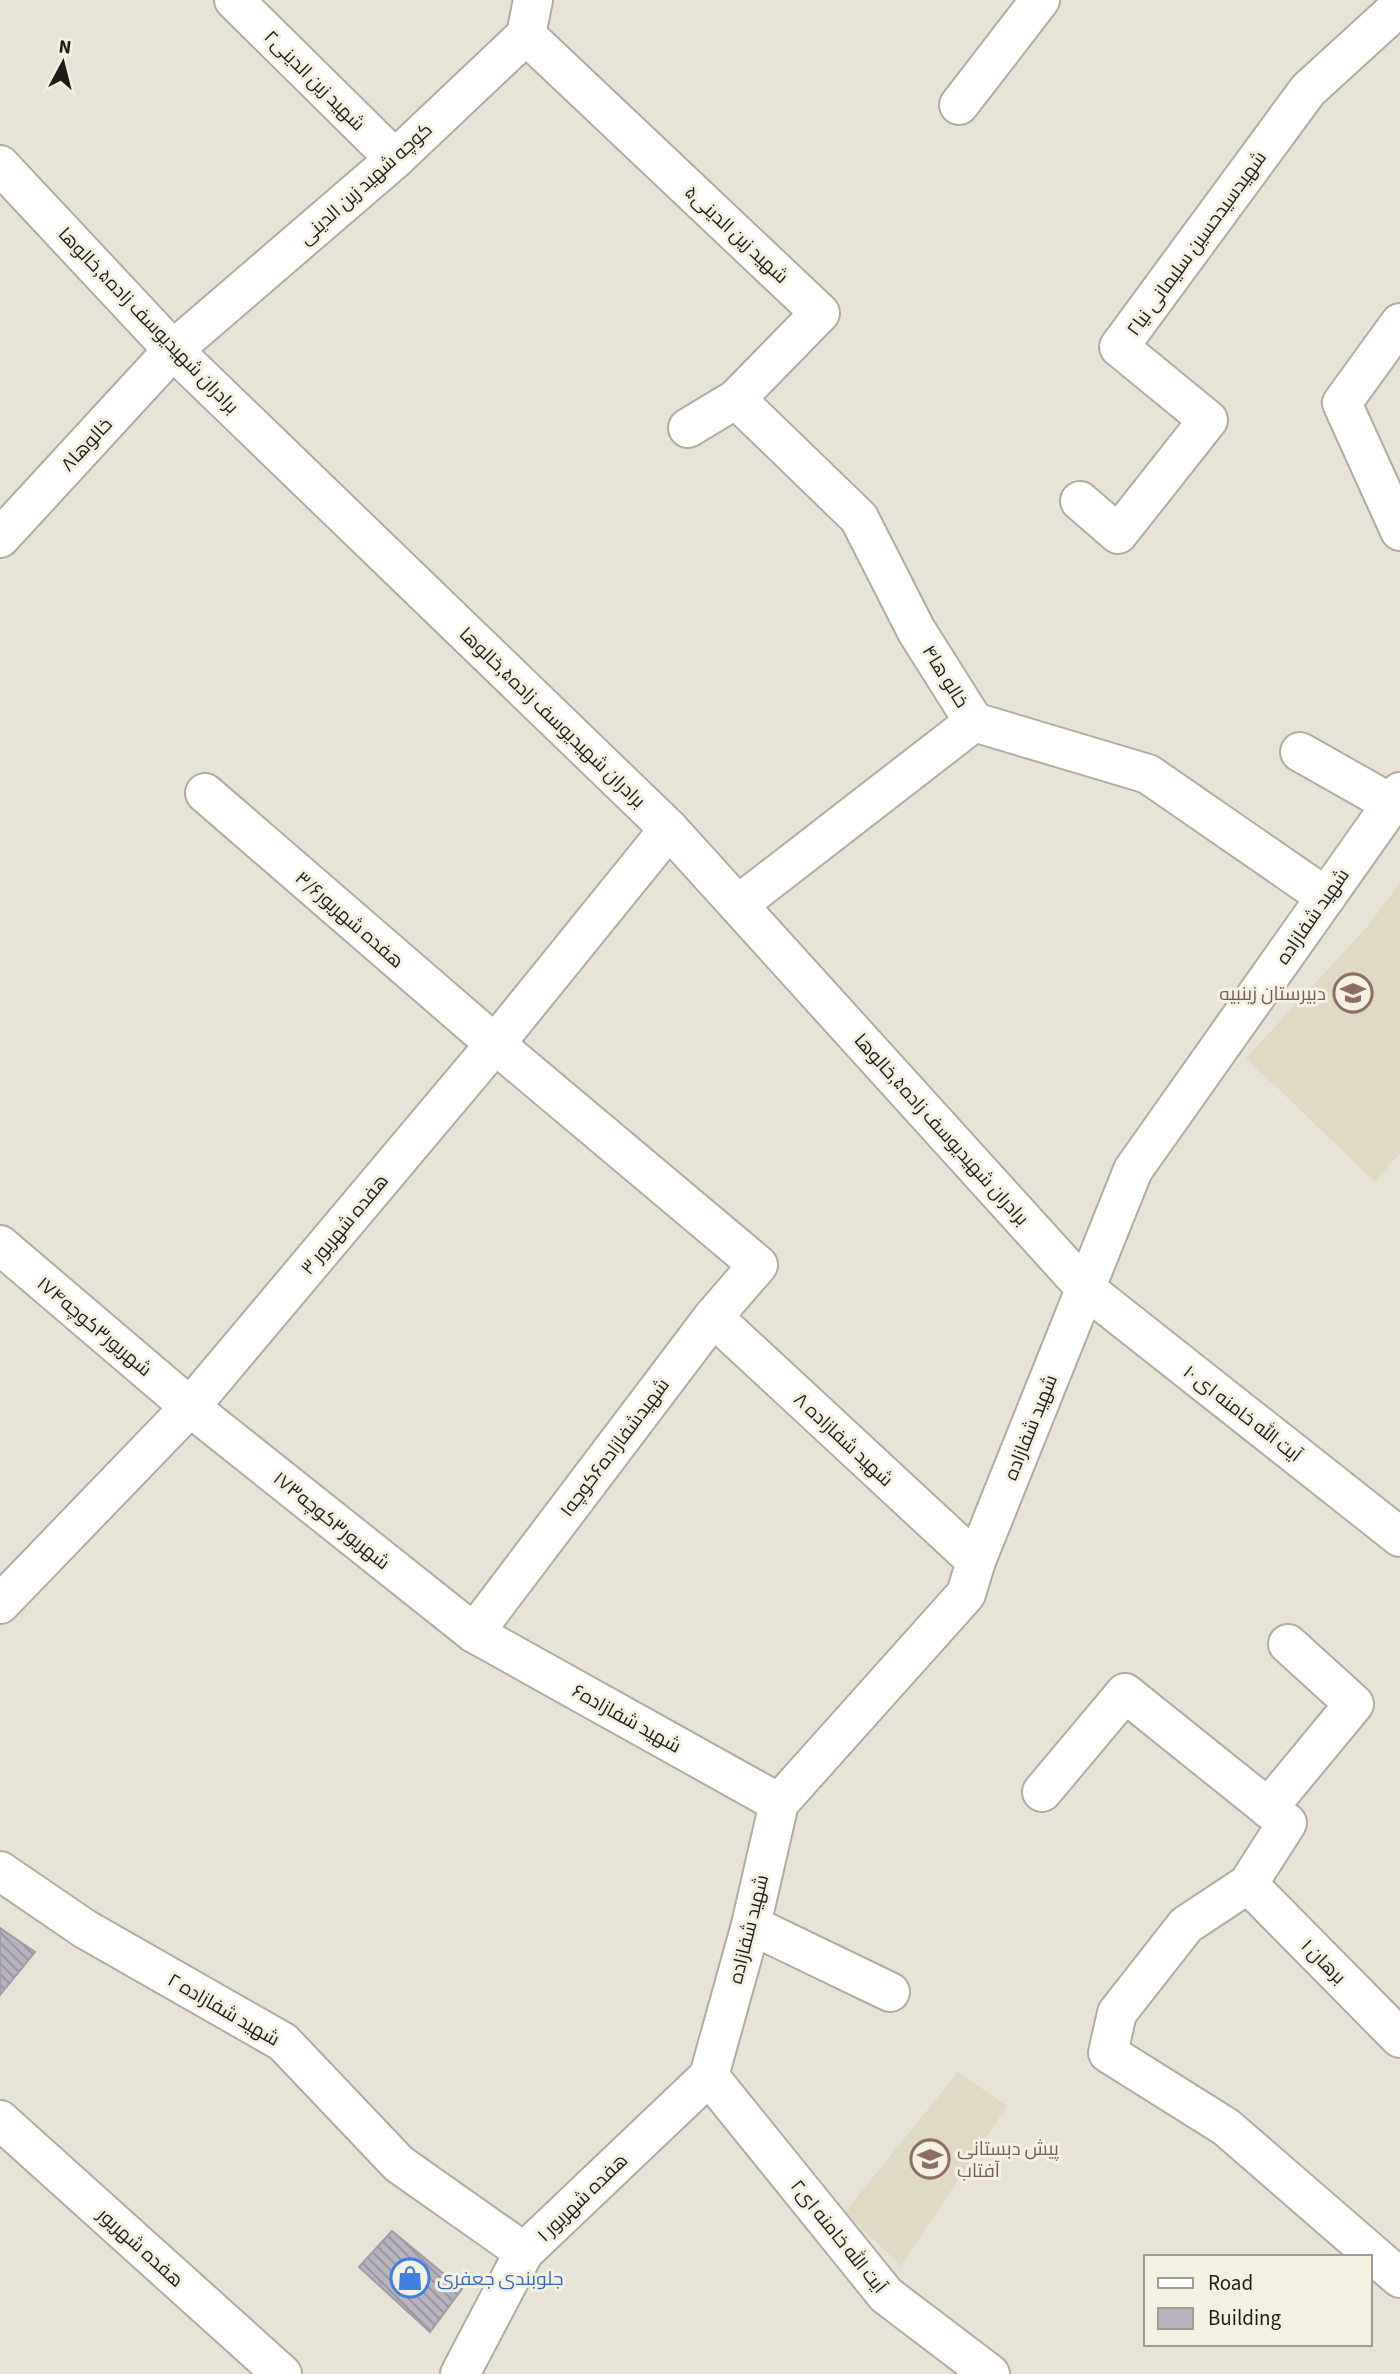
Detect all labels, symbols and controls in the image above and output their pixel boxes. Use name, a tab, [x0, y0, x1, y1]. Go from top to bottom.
street label: شهید زین الدینی۲	[257, 25, 370, 138]
north arrow	[28, 28, 98, 98]
text: N	[57, 33, 73, 62]
street label: کوچه شهید زین الدینی	[293, 117, 439, 251]
street label: شهیدسیدحسین سلیمانی نیا۲	[1121, 146, 1274, 342]
street label: شهید زین الدینی۵	[678, 180, 794, 290]
street label: برادران شهیدیوسف زاده۵,خالوها	[51, 222, 244, 420]
street label: خالوها۸	[55, 412, 119, 478]
street label: برادران شهیدیوسف زاده۵,خالوها	[453, 622, 651, 815]
street label: خالو ها۴	[915, 640, 975, 713]
street label: شهید شفازاده	[1270, 863, 1356, 970]
street label: هفده شهریور۳/۶	[289, 865, 409, 975]
school or university icon: دبیرستان زینبیه	[1332, 972, 1374, 1014]
place label: دبیرستان زینبیه	[1219, 981, 1326, 1008]
street label: برادران شهیدیوسف زاده۵,خالوها	[847, 1028, 1035, 1232]
street label: هفده شهریور ۳	[295, 1169, 395, 1281]
street label: ۱۷شهریور۳کوچه۴	[31, 1271, 157, 1383]
street label: آیت الله خامنه ای ۱۰	[1177, 1359, 1307, 1469]
street label: شهید شفازاده	[998, 1371, 1065, 1484]
street label: شهیدشفازاده۶کوچه۱	[554, 1373, 676, 1523]
street label: شهید شفازاده ۸	[787, 1387, 899, 1493]
street label: ۱۷شهریور۳کوچه۳	[267, 1466, 395, 1577]
street label: شهید شفازاده۶	[567, 1678, 686, 1760]
street label: شهید شفازاده	[723, 1872, 776, 1987]
street label: برهان ۱	[1294, 1933, 1352, 1991]
street label: شهید شفازاده ۲	[162, 1967, 284, 2053]
place label: پیش دبستانی آفتاب	[957, 2136, 1059, 2185]
school or university icon: پیش دبستانی آفتاب	[909, 2138, 951, 2180]
street label: هفده شهریور ۱	[532, 2148, 635, 2248]
street label: آیت الله خامنه ای۲	[784, 2174, 892, 2300]
street label: هفده شهریور	[90, 2201, 189, 2294]
legend	[1144, 2255, 1372, 2346]
shop icon: جلوبندی جعفری	[389, 2257, 431, 2299]
place label: جلوبندی جعفری	[437, 2266, 564, 2293]
text: Road	[1208, 2268, 1253, 2298]
text: Building	[1208, 2303, 1282, 2333]

